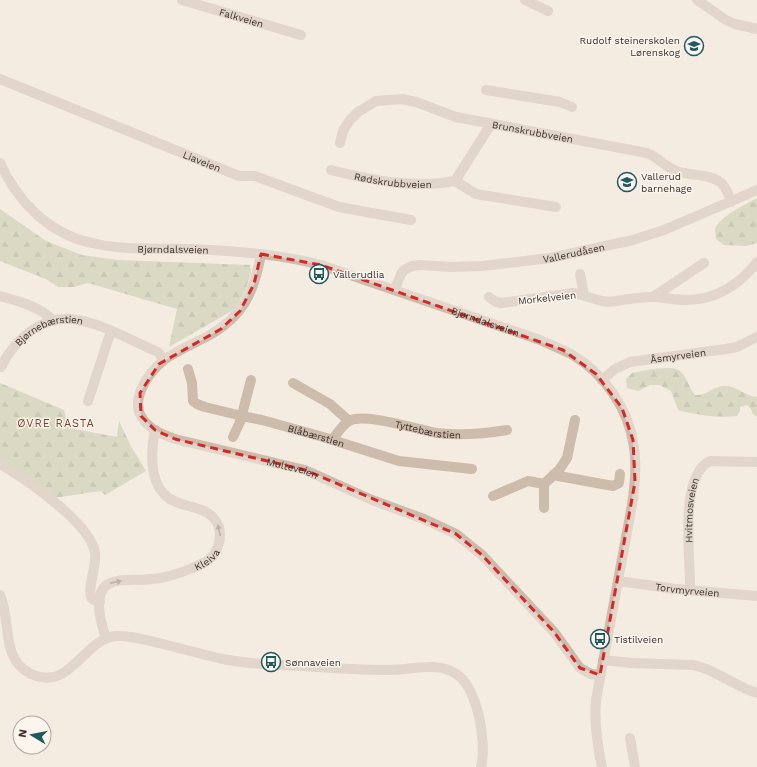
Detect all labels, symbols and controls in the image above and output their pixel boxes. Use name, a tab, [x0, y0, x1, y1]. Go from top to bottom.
street label: Falkveien	[218, 6, 265, 29]
place label: Rudolf steinerskolen Lørenskog	[580, 35, 681, 58]
school or university icon: Rudolf steinerskolen Lørenskog	[683, 35, 705, 57]
street label: Brunskrubbveien	[491, 118, 574, 144]
street label: Liaveien	[181, 148, 223, 174]
street label: Rødskrubbveien	[353, 170, 432, 190]
school or university icon: Vallerud barnehage	[616, 171, 638, 193]
place label: Vallerud barnehage	[641, 171, 692, 194]
street label: Vallerudåsen	[542, 241, 606, 264]
street label: Bjørndalsveien	[137, 243, 209, 255]
bus stop icon: Vallerudlia	[308, 263, 330, 285]
place label: Vallerudlia	[333, 269, 385, 280]
street label: Morkelveien	[517, 289, 577, 307]
street label: Bjørndalsveien	[450, 305, 521, 338]
street label: Bjørnebærstien	[12, 313, 84, 348]
street label: Åsmyrveien	[649, 346, 707, 365]
district label: ØVRE RASTA	[17, 417, 95, 430]
street label: Tyttebærstien	[394, 418, 461, 440]
street label: Blåbærstien	[287, 422, 346, 449]
street label: Multeveien	[266, 456, 320, 481]
street label: Hvitmosveien	[683, 476, 701, 543]
one-way arrow	[215, 524, 221, 536]
street label: Kleiva	[192, 547, 222, 572]
one-way arrow	[110, 579, 122, 585]
street label: Torvmyrveien	[655, 581, 720, 598]
bus stop icon: Tistilveien	[589, 628, 611, 650]
place label: Tistilveien	[614, 634, 663, 645]
bus stop icon: Sønnaveien	[260, 651, 282, 673]
place label: Sønnaveien	[285, 657, 341, 668]
north arrow	[12, 715, 52, 755]
text: N	[16, 728, 30, 738]

